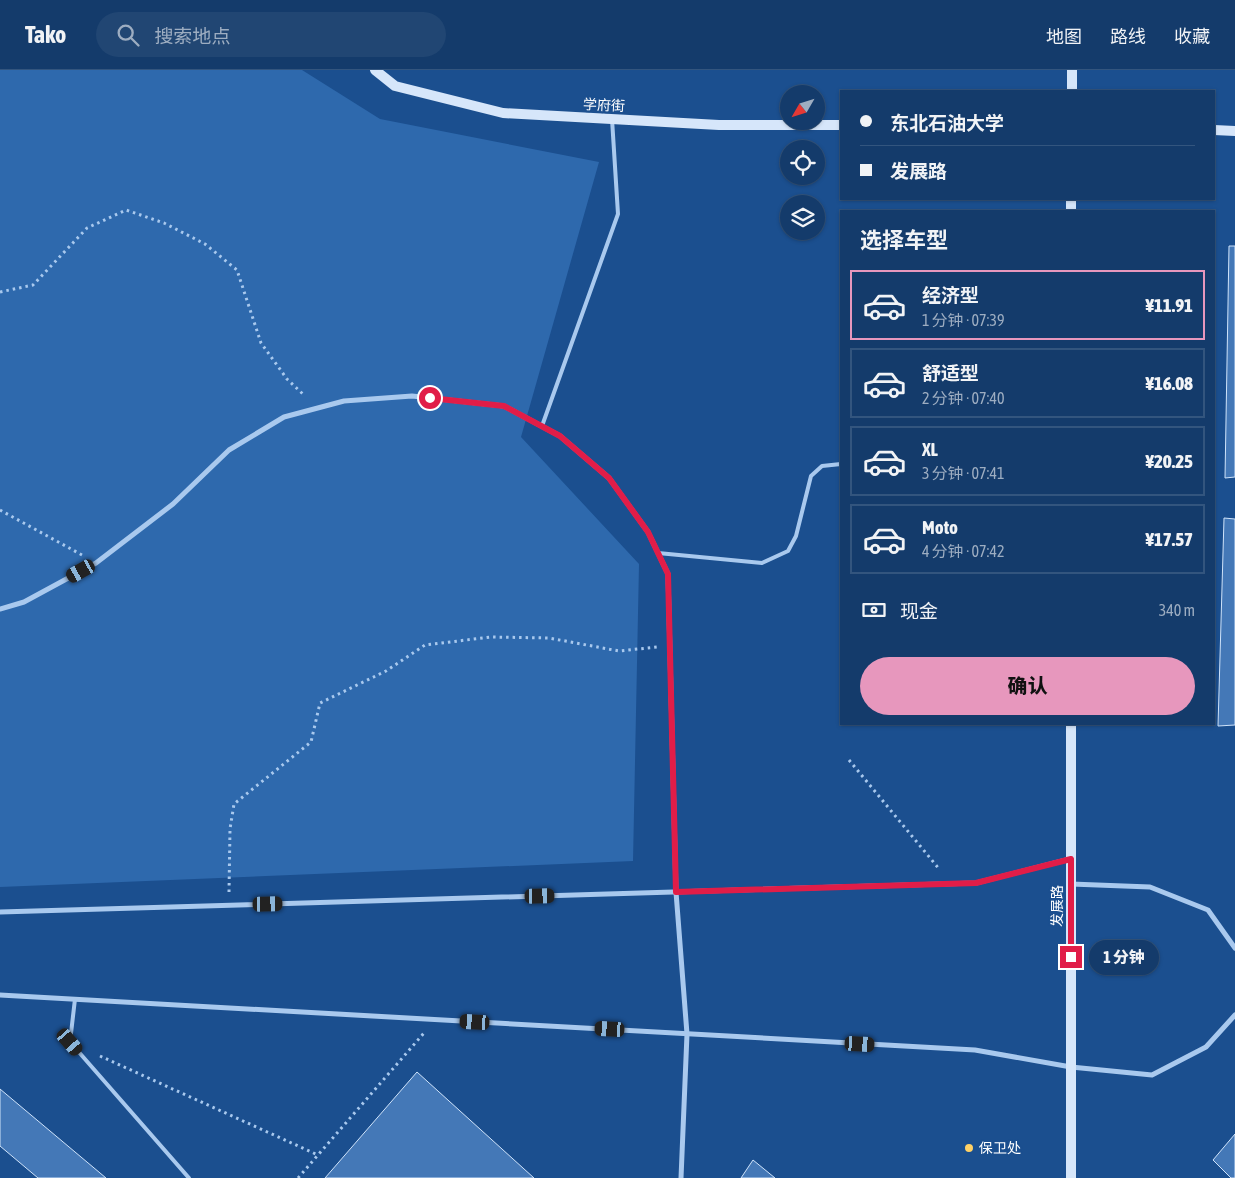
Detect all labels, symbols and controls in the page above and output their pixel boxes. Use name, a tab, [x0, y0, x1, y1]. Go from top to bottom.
search box	[96, 12, 446, 57]
text: Tako	[25, 21, 66, 48]
icon: search	[114, 21, 142, 49]
text: 搜索地点	[154, 25, 230, 47]
text: 地图	[1046, 26, 1082, 47]
text: 路线	[1110, 26, 1146, 47]
text: 收藏	[1174, 26, 1210, 47]
north arrow	[780, 85, 825, 130]
map controls	[780, 85, 825, 240]
street label: 学府街	[583, 96, 625, 114]
text: 东北石油大学	[890, 112, 1004, 134]
button: locate	[780, 140, 825, 185]
text: 发展路	[890, 160, 947, 182]
button: layers	[780, 195, 825, 240]
text: 选择车型	[860, 227, 948, 253]
icon: car	[862, 283, 907, 328]
text: 经济型	[922, 284, 979, 306]
text: ¥11.91	[1145, 294, 1193, 316]
text: 1 分钟 · 07:39	[922, 311, 1004, 329]
icon: car	[862, 361, 907, 406]
text: 舒适型	[922, 362, 979, 384]
text: ¥16.08	[1145, 372, 1193, 394]
route start	[419, 387, 441, 409]
text: 2 分钟 · 07:40	[922, 389, 1004, 407]
text: XL	[922, 438, 938, 460]
icon: car	[862, 439, 907, 484]
text: ¥20.25	[1145, 450, 1193, 472]
text: 3 分钟 · 07:41	[922, 464, 1004, 482]
text: Moto	[922, 516, 958, 538]
icon: car	[862, 517, 907, 562]
text: ¥17.57	[1145, 528, 1193, 550]
text: 4 分钟 · 07:42	[922, 542, 1004, 560]
car	[64, 557, 97, 585]
icon: cash	[860, 596, 888, 624]
text: 现金	[900, 600, 938, 622]
text: 340 m	[1159, 601, 1195, 619]
button: 确认	[860, 657, 1195, 715]
street label: 发展路	[1049, 885, 1065, 927]
car	[524, 888, 555, 904]
car	[252, 896, 283, 912]
callout: 1 分钟	[1088, 940, 1158, 974]
route end	[1060, 946, 1082, 968]
text: 1 分钟	[1103, 948, 1145, 966]
car	[459, 1014, 490, 1030]
car	[594, 1021, 625, 1037]
car	[54, 1026, 85, 1058]
car	[844, 1036, 875, 1052]
place label: 保卫处	[979, 1140, 1021, 1156]
marker: 保卫处	[963, 1142, 975, 1154]

